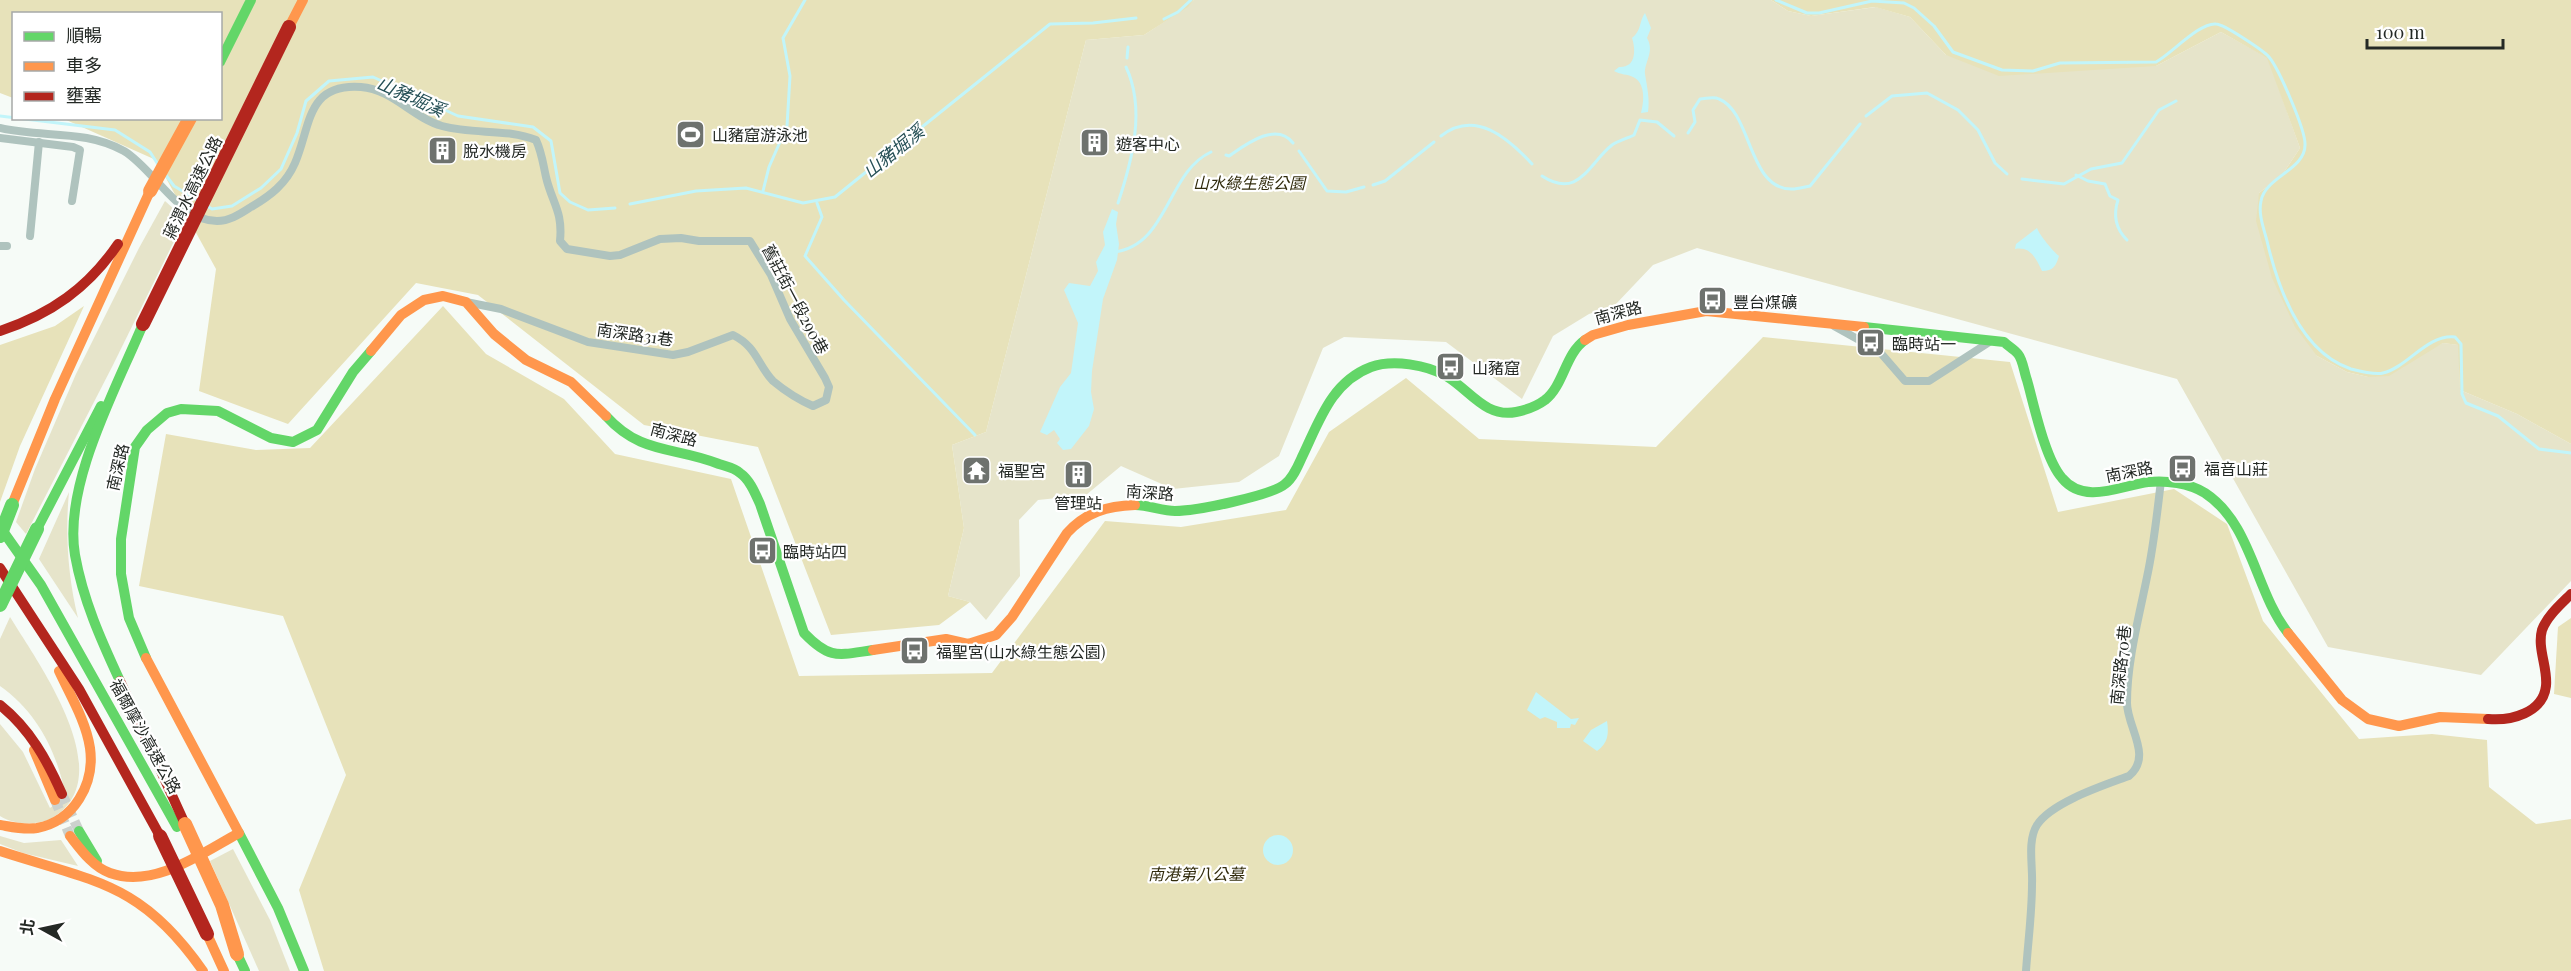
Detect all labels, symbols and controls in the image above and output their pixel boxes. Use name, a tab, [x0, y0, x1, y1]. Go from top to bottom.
legend	[12, 12, 222, 120]
scale bar	[2367, 12, 2504, 50]
text: 100 m	[2376, 20, 2425, 44]
text: 順暢	[66, 23, 102, 47]
text: 車多	[66, 53, 102, 77]
water label: 山豬堀溪	[373, 70, 452, 123]
text: 壅塞	[66, 83, 102, 107]
water label: 山豬堀溪	[857, 117, 931, 183]
sports icon: 山豬窟游泳池	[675, 118, 707, 150]
place label: 山豬窟游泳池	[712, 124, 808, 145]
building icon: 遊客中心	[1079, 127, 1111, 159]
street label: 蔣渭水高速公路	[158, 132, 226, 242]
place label: 遊客中心	[1116, 133, 1180, 154]
building icon: 脫水機房	[426, 134, 458, 166]
place label: 脫水機房	[463, 140, 527, 161]
park label: 山水綠生態公園	[1193, 172, 1307, 193]
street label: 舊莊街一段290巷	[758, 240, 834, 358]
bus stop icon: 豐台煤礦	[1696, 285, 1728, 317]
place label: 豐台煤礦	[1733, 291, 1797, 312]
street label: 南深路	[1592, 296, 1644, 328]
street label: 南深路31巷	[595, 318, 675, 350]
bus stop icon: 臨時站一	[1855, 327, 1887, 359]
place label: 臨時站一	[1892, 333, 1956, 354]
bus stop icon: 山豬窟	[1435, 351, 1467, 383]
place label: 山豬窟	[1472, 357, 1520, 378]
street label: 南深路	[648, 418, 700, 450]
street label: 南深路	[101, 441, 133, 493]
bus stop icon: 福音山莊	[2167, 452, 2199, 484]
temple icon: 福聖宮	[961, 454, 993, 486]
street label: 南深路	[2103, 456, 2155, 486]
building icon: 管理站	[1062, 458, 1094, 490]
place label: 福音山莊	[2204, 458, 2268, 479]
place label: 福聖宮	[998, 460, 1046, 481]
street label: 南深路	[1125, 480, 1175, 504]
place label: 管理站	[1054, 492, 1102, 513]
bus stop icon: 臨時站四	[746, 535, 778, 567]
place label: 臨時站四	[783, 541, 847, 562]
street label: 南深路70巷	[2105, 624, 2135, 706]
bus stop icon: 福聖宮(山水綠生態公園)	[899, 635, 931, 667]
place label: 福聖宮(山水綠生態公園)	[936, 641, 1105, 662]
street label: 福爾摩沙高速公路	[106, 675, 186, 797]
park label: 南港第八公墓	[1148, 863, 1247, 884]
north arrow	[12, 899, 72, 959]
text: 北	[15, 917, 38, 936]

